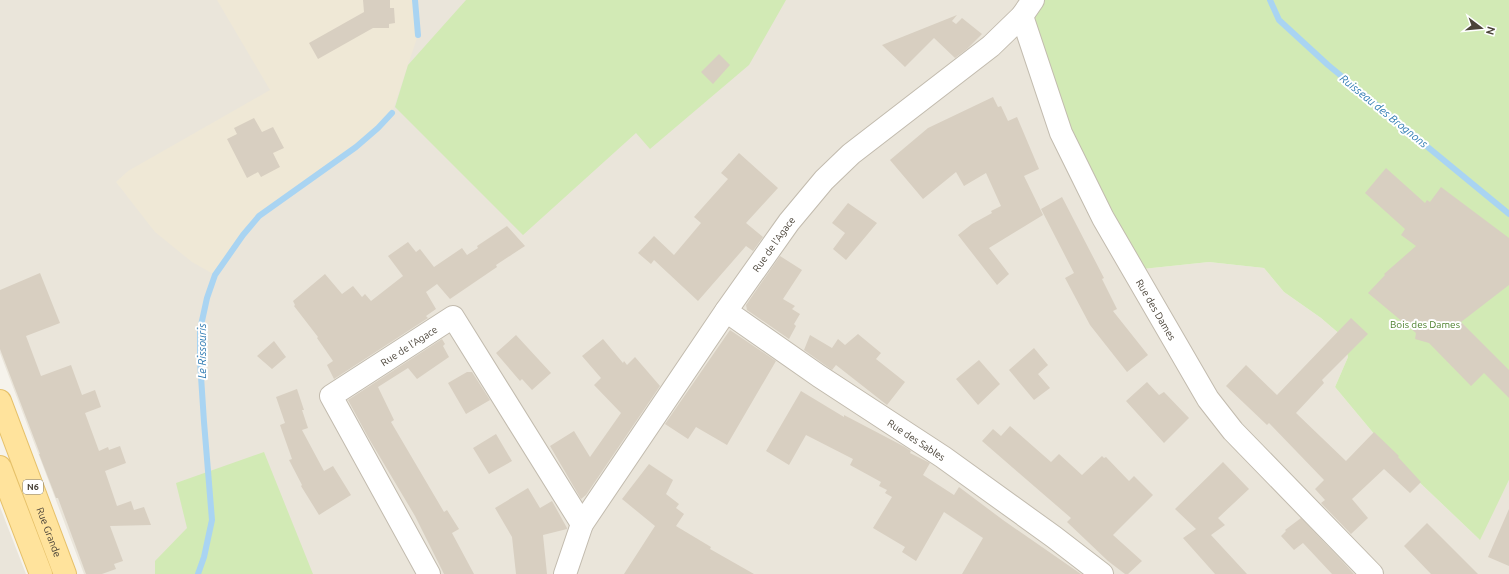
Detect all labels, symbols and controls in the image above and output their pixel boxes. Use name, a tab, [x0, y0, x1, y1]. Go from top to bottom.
north arrow	[1461, 8, 1501, 48]
text: N	[1484, 25, 1498, 36]
water label: Ruisseau des Brognons	[1338, 72, 1430, 150]
street label: Rue de l'Agace	[750, 214, 797, 274]
street label: Rue des Dames	[1134, 277, 1178, 342]
park label: Bois des Dames	[1390, 319, 1460, 330]
water label: Le Rissouris	[196, 323, 208, 379]
street label: Rue de l'Agace	[378, 323, 439, 368]
street label: Rue des Sables	[886, 417, 947, 463]
road number: N6	[23, 480, 43, 494]
street label: Rue Grande	[35, 506, 64, 559]

